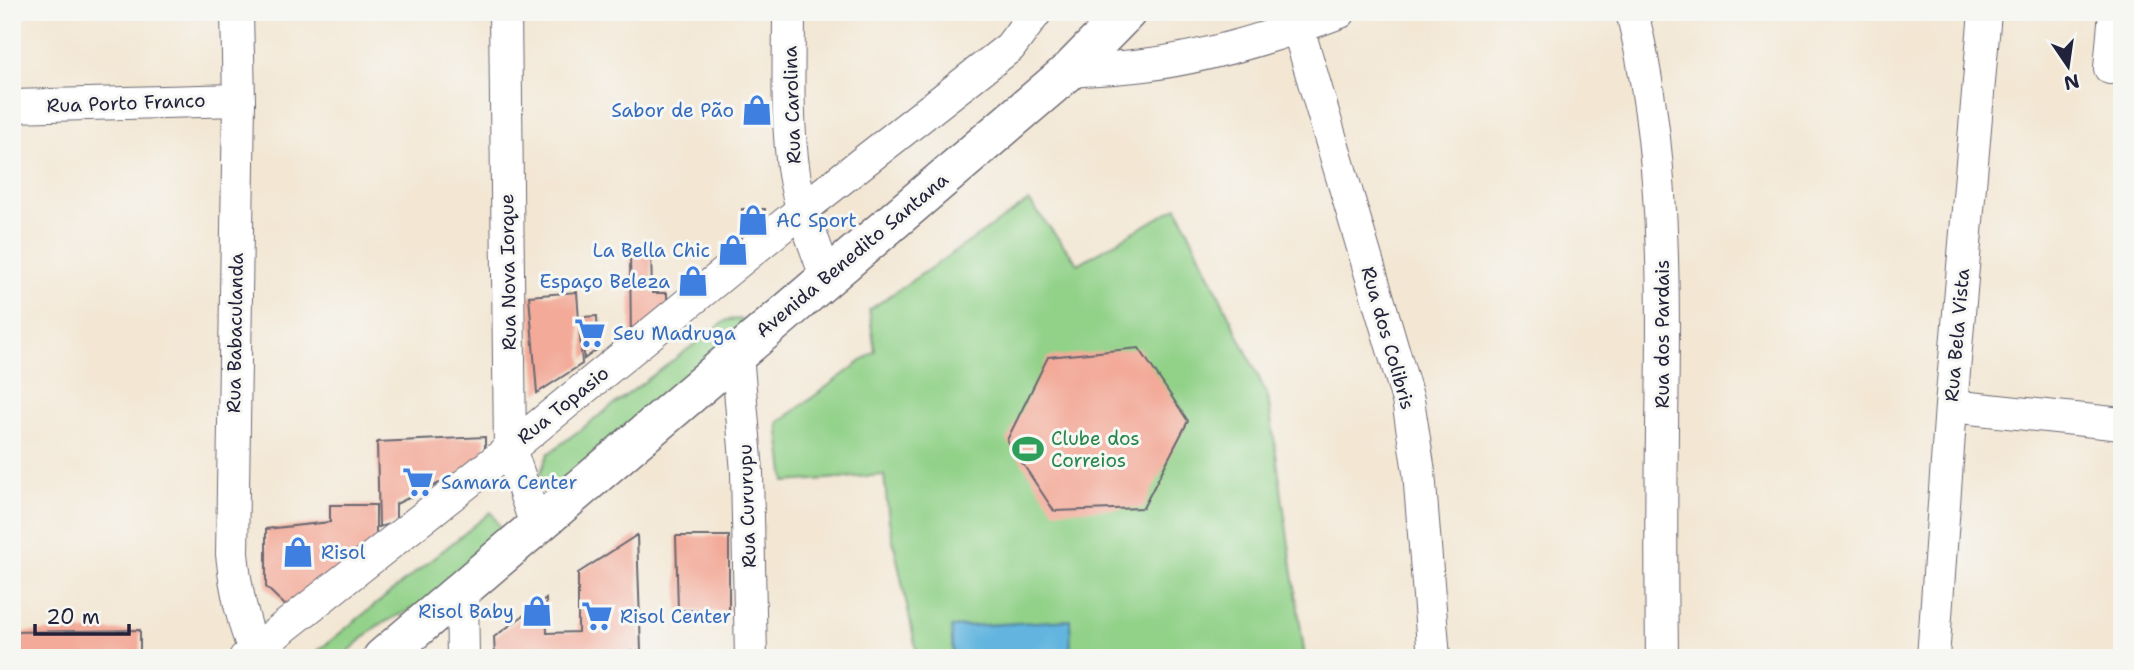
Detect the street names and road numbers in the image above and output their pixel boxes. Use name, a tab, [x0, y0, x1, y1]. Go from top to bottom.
street label: Rua Carolina	[777, 45, 807, 165]
street label: Rua Porto Franco	[46, 88, 206, 118]
street label: Avenida Benedito Santana	[750, 167, 954, 343]
street label: Rua Nova Iorque	[494, 193, 522, 351]
street label: Rua Babaculanda	[221, 252, 249, 413]
street label: Rua dos Pardais	[1650, 260, 1675, 408]
street label: Rua dos Colibris	[1356, 263, 1420, 413]
street label: Rua Bela Vista	[1939, 267, 1975, 403]
street label: Rua Topasio	[512, 360, 614, 450]
street label: Rua Cururupu	[732, 444, 762, 568]

